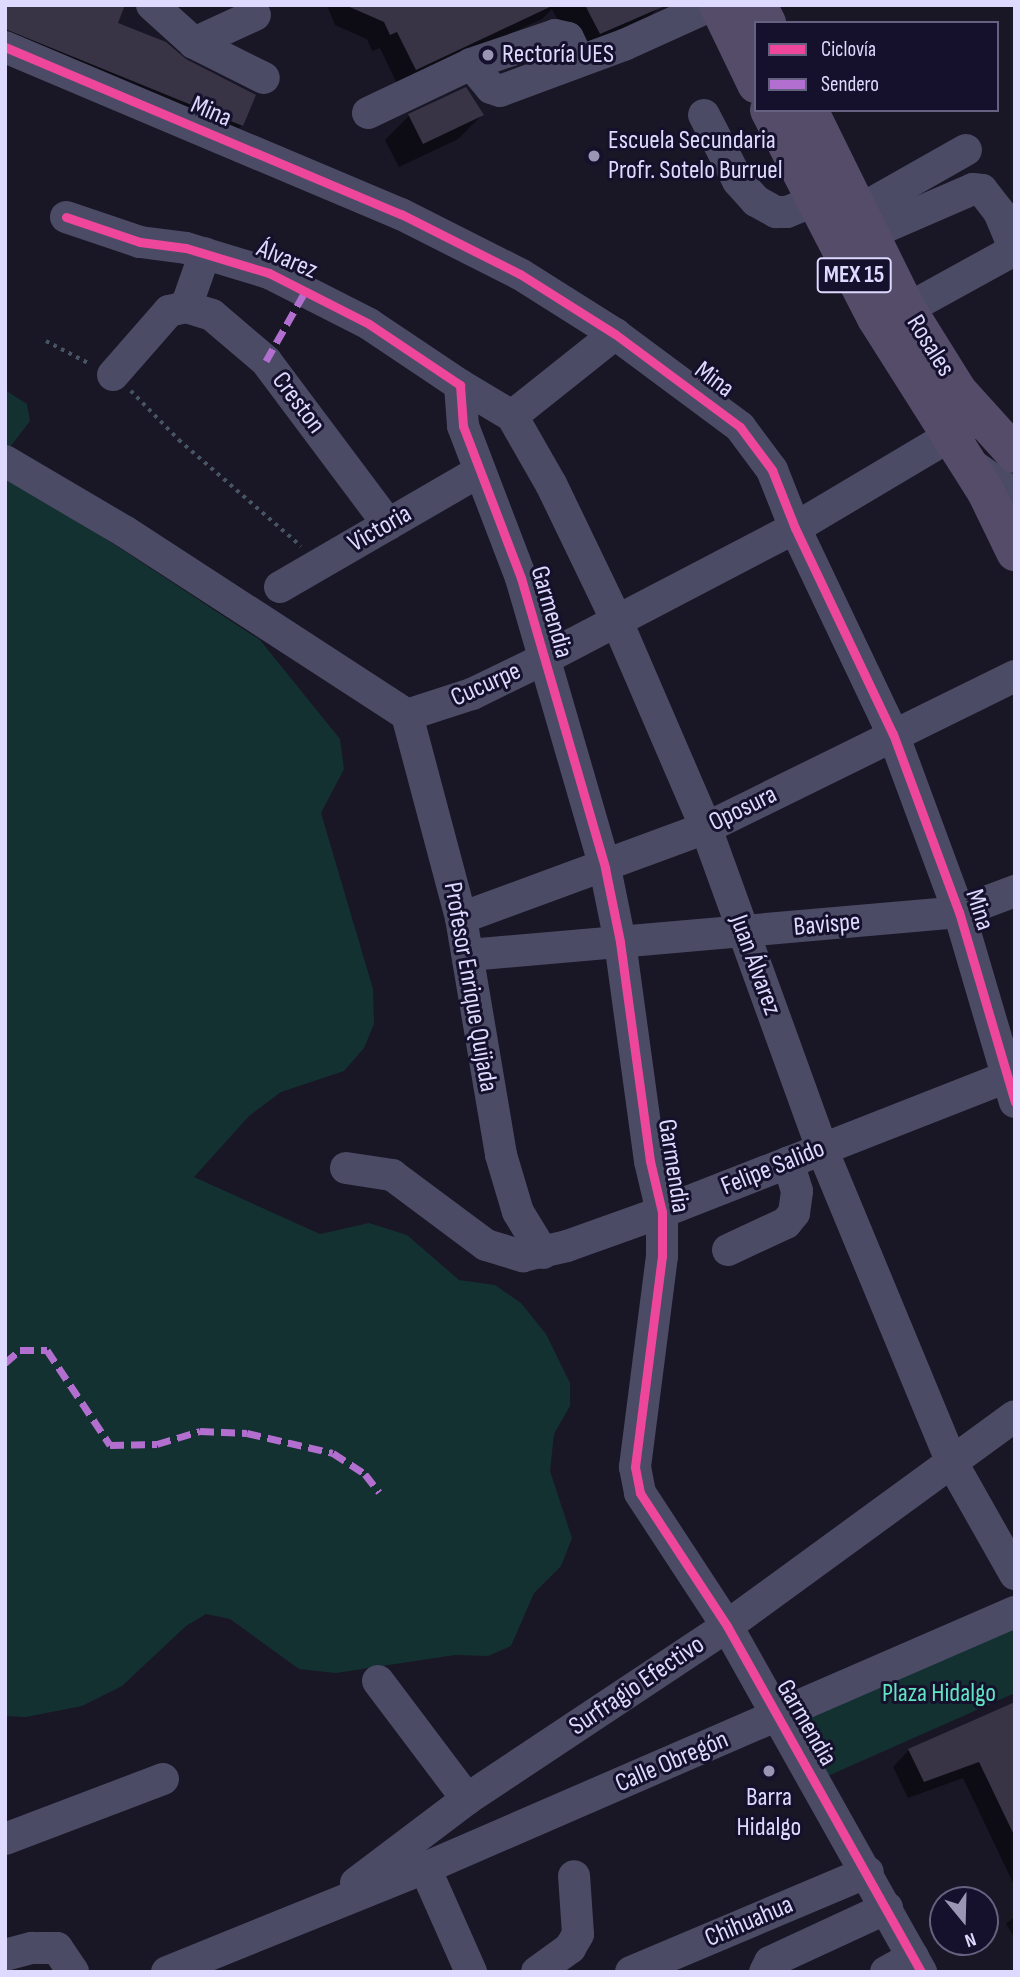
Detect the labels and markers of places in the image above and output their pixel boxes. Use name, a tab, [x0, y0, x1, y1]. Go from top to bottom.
place label: Rectoría UES	[502, 39, 614, 71]
marker: Rectoría UES	[480, 47, 496, 63]
place label: Escuela Secundaria Profr. Sotelo Burruel	[608, 125, 783, 186]
marker: Escuela Secundaria Profr. Sotelo Burruel	[586, 148, 602, 164]
marker: Barra Hidalgo	[761, 1763, 777, 1779]
place label: Barra Hidalgo	[737, 1782, 801, 1843]

